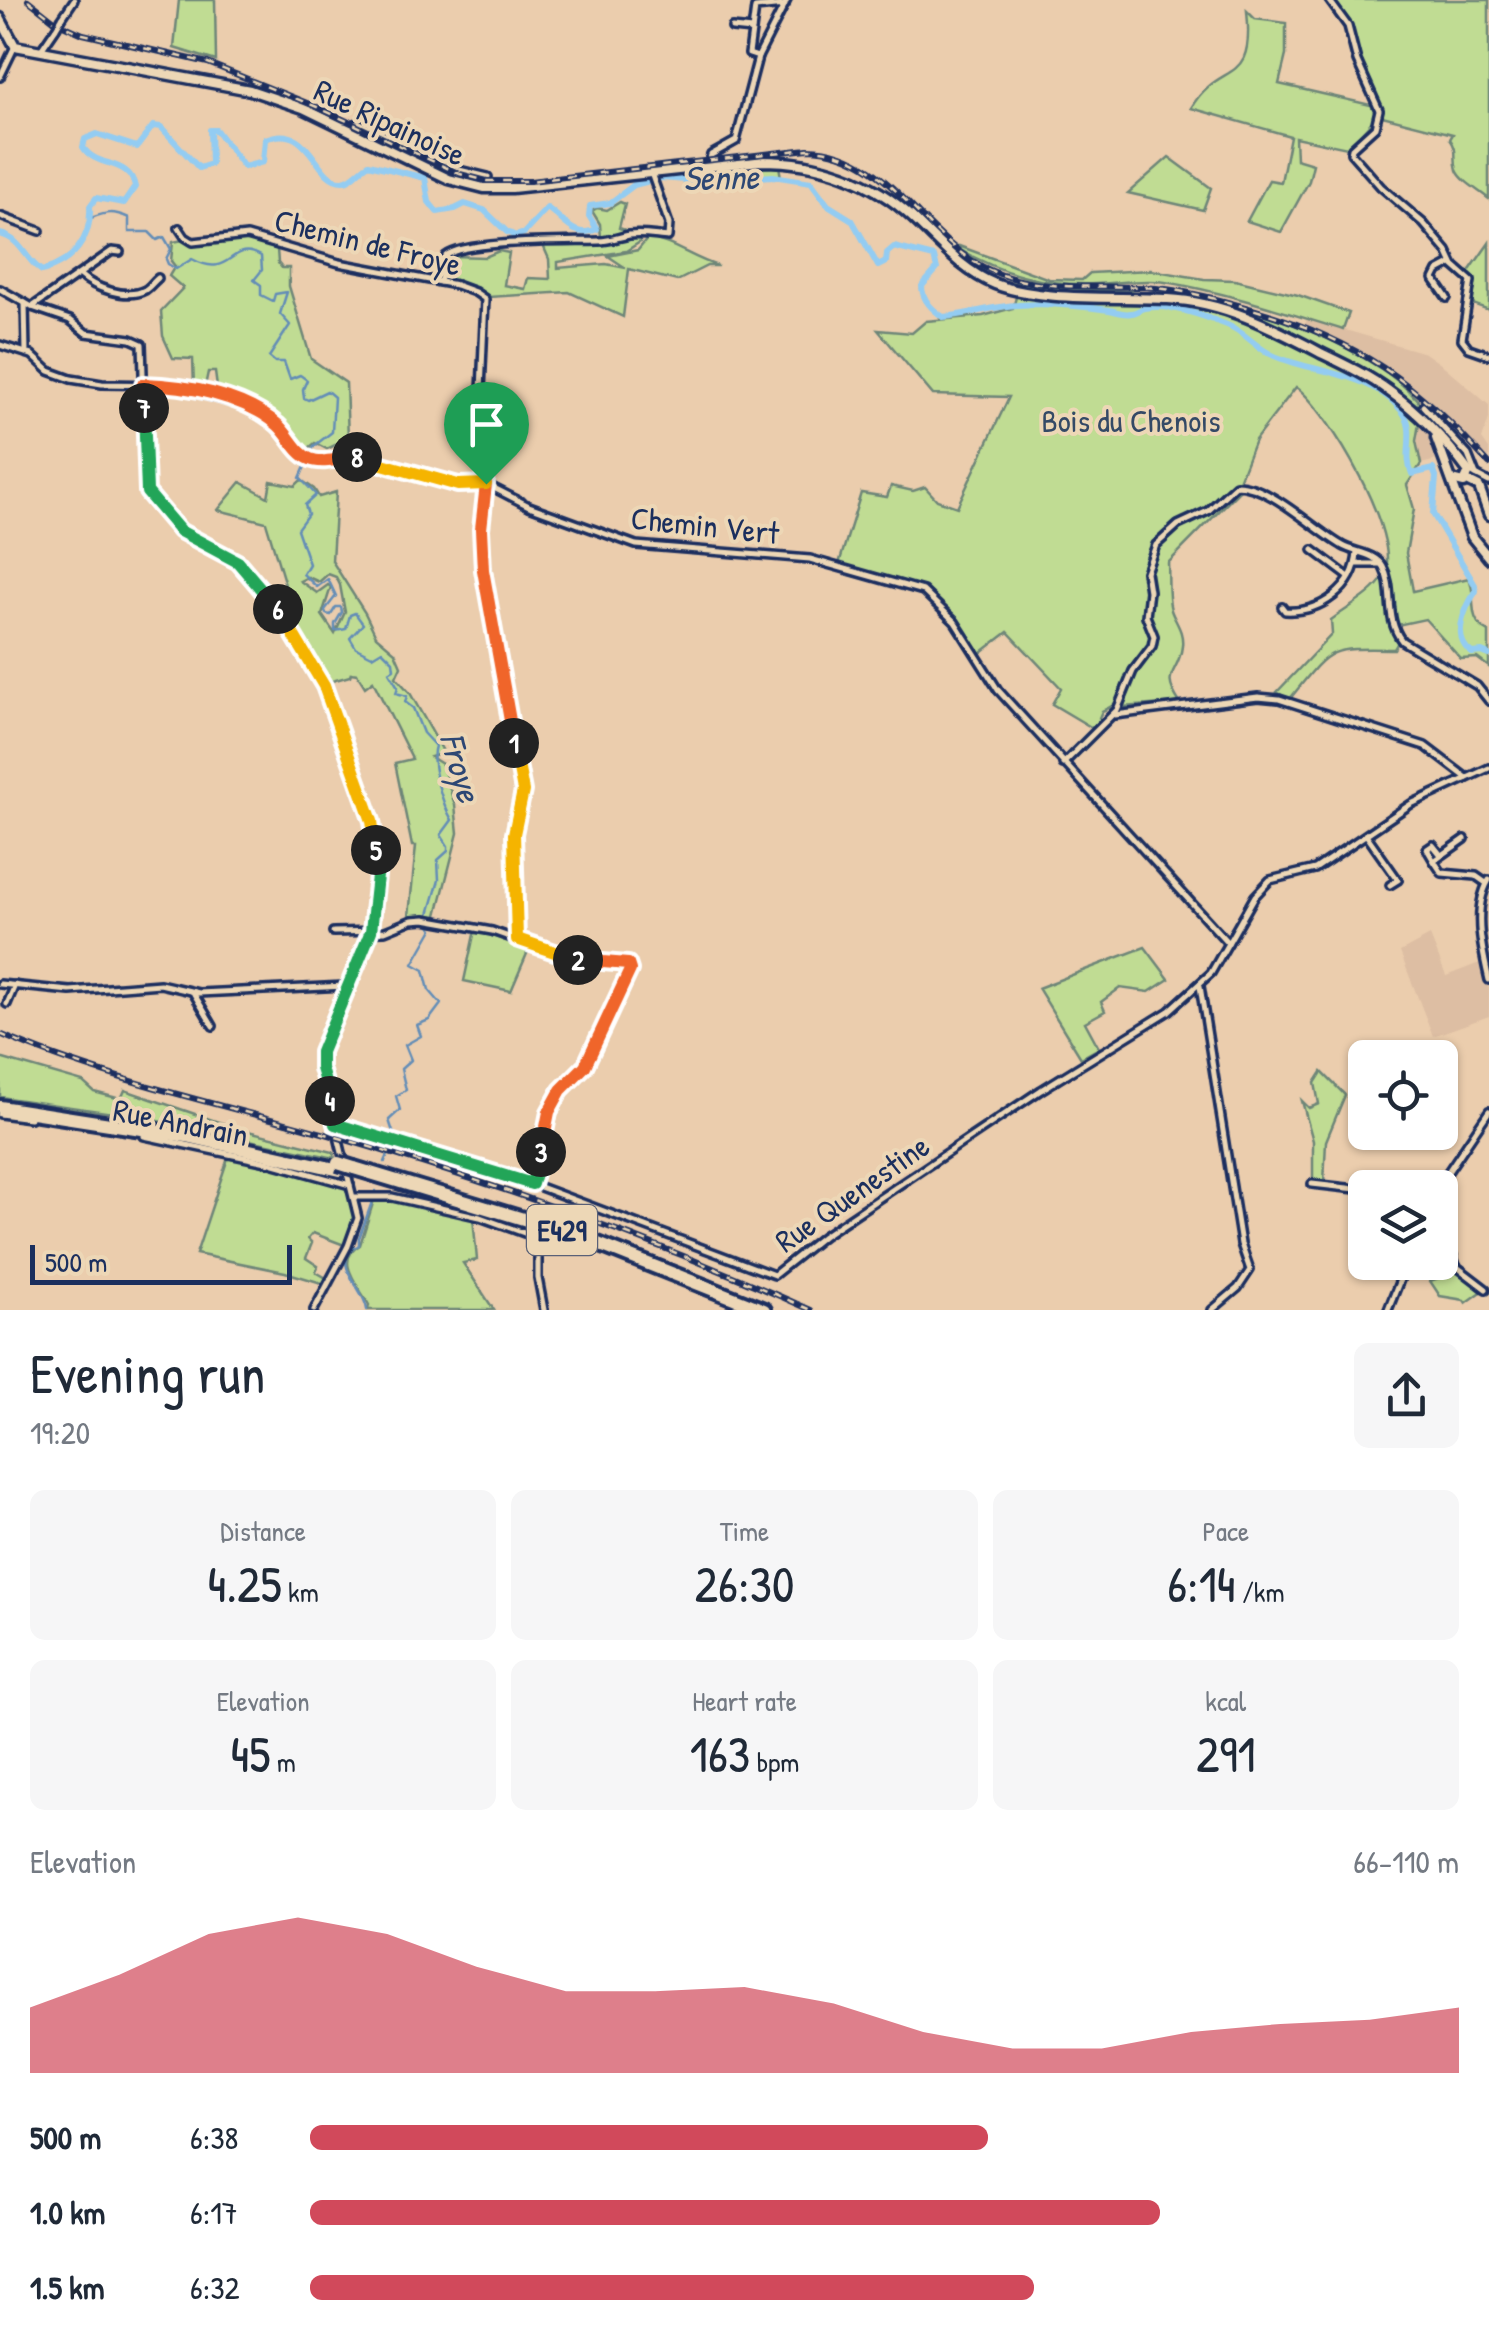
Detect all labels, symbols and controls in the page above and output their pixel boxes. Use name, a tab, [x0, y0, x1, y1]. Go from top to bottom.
street label: Rue Ripainoise	[307, 68, 473, 176]
water label: Senne	[683, 153, 761, 201]
street label: Chemin de Froye	[270, 198, 466, 286]
pin	[444, 382, 529, 485]
pin: 7	[119, 383, 169, 433]
text: 7	[137, 389, 151, 427]
icon: arrive	[459, 397, 514, 452]
park label: Bois du Chenois	[1041, 399, 1221, 442]
pin: 8	[332, 432, 382, 482]
text: 8	[351, 438, 363, 476]
street label: Chemin Vert	[629, 496, 782, 554]
pin: 6	[253, 584, 303, 634]
text: 6	[272, 590, 284, 628]
pin: 1	[489, 718, 539, 768]
text: 1	[509, 724, 519, 762]
water label: Froye	[429, 727, 494, 809]
pin: 5	[351, 825, 401, 875]
text: 5	[370, 831, 382, 869]
pin: 2	[553, 935, 603, 985]
text: 2	[571, 941, 585, 979]
map controls	[1348, 1040, 1458, 1280]
button: locate	[1348, 1040, 1458, 1150]
pin: 4	[305, 1076, 355, 1126]
text: 4	[325, 1082, 335, 1120]
street label: Rue Andrain	[110, 1088, 252, 1156]
street label: Rue Quenestine	[766, 1124, 938, 1262]
pin: 3	[516, 1127, 566, 1177]
text: 3	[535, 1133, 547, 1171]
button: layers	[1348, 1170, 1458, 1280]
road number: E429	[527, 1205, 597, 1255]
scale bar	[30, 1240, 292, 1284]
text: 500 m	[45, 1243, 107, 1281]
text: Evening run	[30, 1336, 265, 1410]
button: share	[1354, 1343, 1459, 1448]
text: 19:20	[30, 1411, 90, 1454]
text: Distance	[220, 1512, 306, 1550]
text: Time	[720, 1512, 769, 1550]
text: Pace	[1203, 1512, 1249, 1550]
text: 4.25	[208, 1550, 282, 1618]
text: 26:30	[695, 1550, 794, 1618]
text: 6:14	[1167, 1550, 1236, 1618]
text: km	[282, 1573, 319, 1611]
text: /km	[1236, 1573, 1285, 1611]
text: Elevation	[217, 1682, 310, 1720]
text: Heart rate	[692, 1682, 797, 1720]
text: kcal	[1205, 1682, 1246, 1720]
text: 45	[230, 1720, 270, 1788]
text: 163	[690, 1720, 750, 1788]
text: 291	[1196, 1720, 1256, 1788]
text: m	[270, 1743, 296, 1781]
text: bpm	[750, 1743, 799, 1781]
text: Elevation	[30, 1840, 136, 1883]
text: 66–110 m	[1353, 1840, 1459, 1883]
text: 500 m	[30, 2116, 101, 2159]
text: 6:38	[190, 2116, 238, 2159]
text: 1.0 km	[30, 2191, 105, 2234]
text: 6:17	[190, 2191, 238, 2234]
text: 1.5 km	[30, 2266, 104, 2309]
text: 6:32	[190, 2266, 240, 2309]

